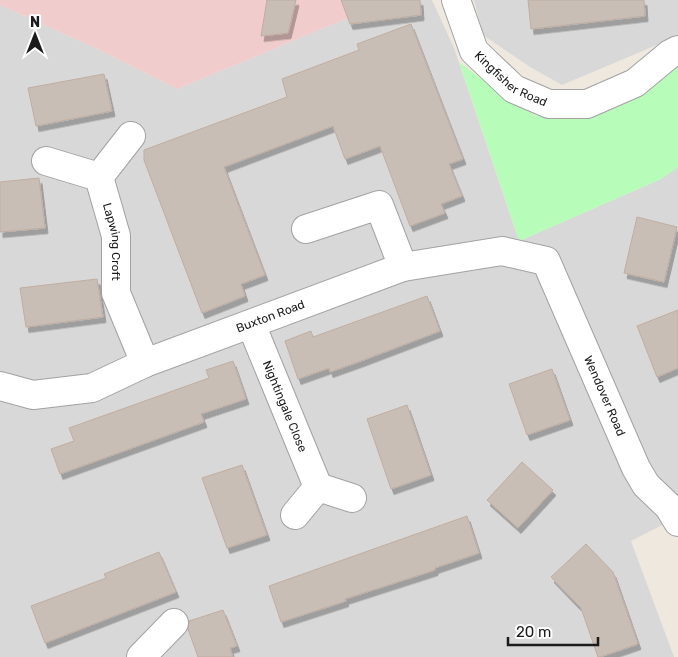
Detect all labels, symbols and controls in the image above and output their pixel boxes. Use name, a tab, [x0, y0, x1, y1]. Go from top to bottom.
north arrow	[10, 10, 60, 60]
text: N	[30, 14, 40, 31]
street label: Kingfisher Road	[472, 48, 549, 109]
street label: Lapwing Croft	[100, 201, 123, 281]
street label: Buxton Road	[234, 297, 307, 335]
street label: Wendover Road	[581, 354, 628, 438]
street label: Nightingale Close	[260, 359, 310, 454]
scale bar	[508, 614, 598, 646]
text: 20 m	[516, 623, 551, 641]

